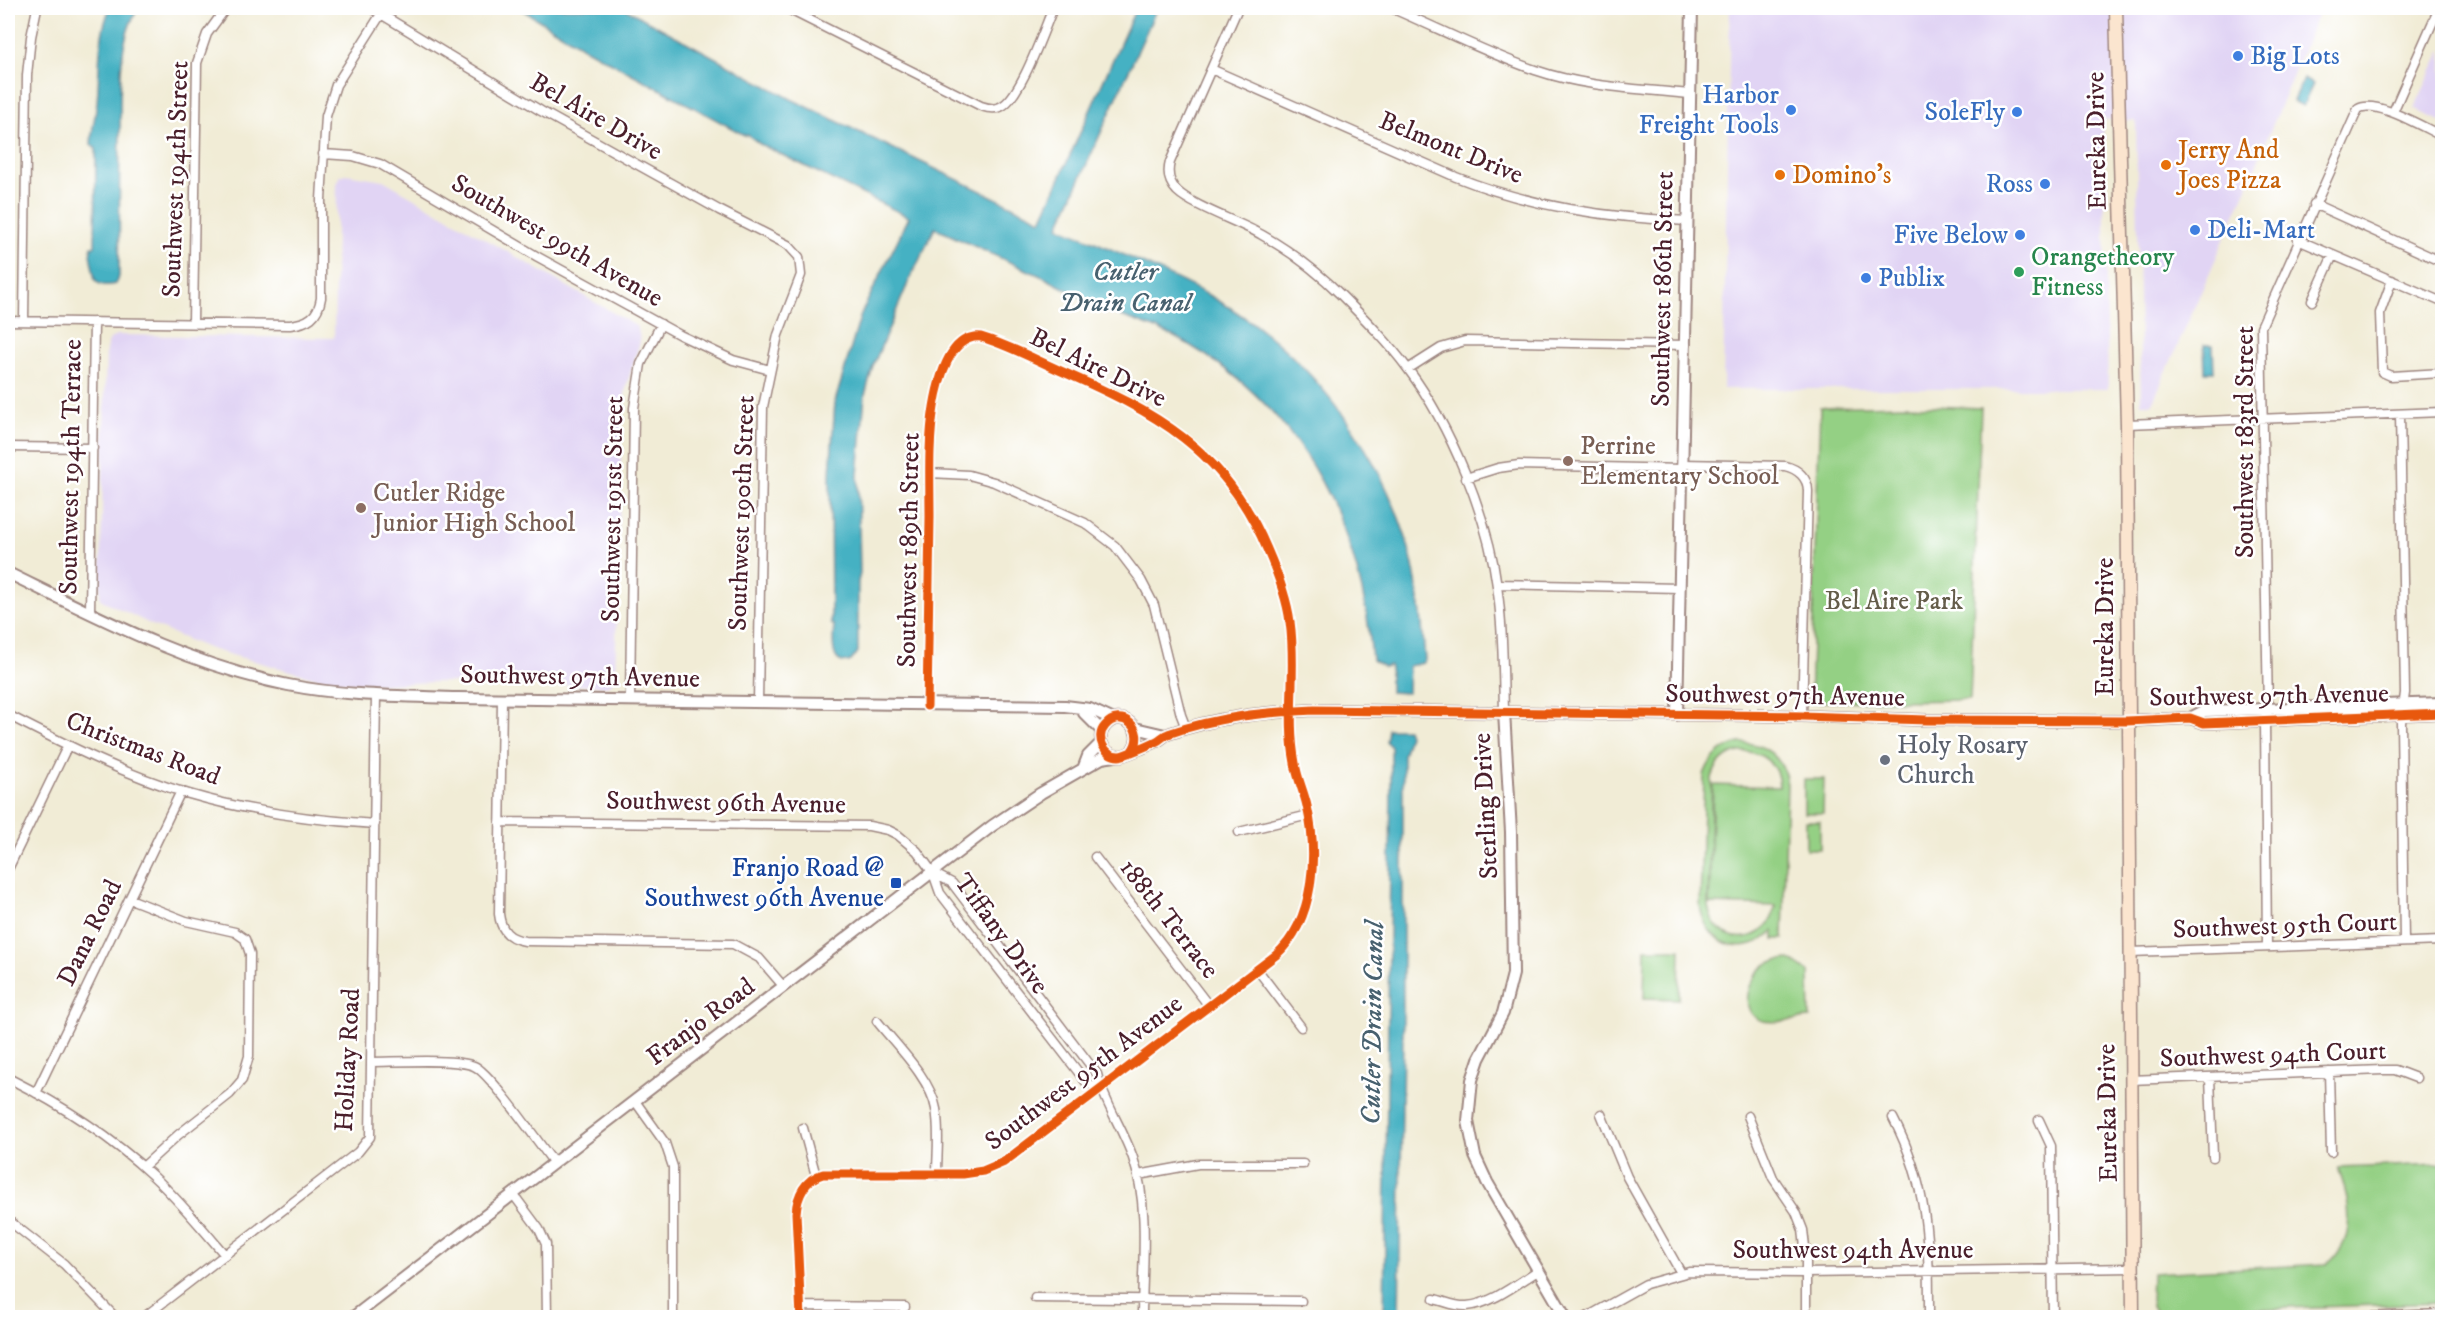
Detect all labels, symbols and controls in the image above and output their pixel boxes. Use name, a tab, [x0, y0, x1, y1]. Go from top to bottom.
place label: Big Lots	[2250, 40, 2340, 73]
marker: Big Lots	[2231, 49, 2245, 63]
street label: Southwest 194th Street	[155, 60, 197, 298]
street label: Bel Aire Drive	[524, 66, 668, 168]
street label: Eureka Drive	[2079, 71, 2115, 211]
place label: Harbor Freight Tools	[1639, 79, 1779, 142]
place label: SoleFly	[1925, 96, 2006, 129]
marker: Harbor Freight Tools	[1784, 103, 1798, 117]
street label: Belmont Drive	[1374, 104, 1528, 192]
marker: SoleFly	[2010, 105, 2024, 119]
place label: Jerry And Joes Pizza	[2176, 134, 2281, 197]
marker: Jerry And Joes Pizza	[2159, 158, 2173, 172]
place label: Domino's	[1792, 159, 1891, 192]
street label: Southwest 99th Avenue	[445, 167, 669, 315]
marker: Domino's	[1773, 168, 1787, 182]
place label: Ross	[1986, 168, 2033, 201]
street label: Southwest 186th Street	[1644, 171, 1682, 407]
marker: Ross	[2038, 177, 2052, 191]
place label: Deli-Mart	[2207, 214, 2315, 247]
place label: Five Below	[1893, 219, 2008, 252]
marker: Deli-Mart	[2188, 223, 2202, 237]
marker: Five Below	[2013, 228, 2027, 242]
place label: Orangetheory Fitness	[2031, 241, 2175, 304]
water label: Cutler Drain Canal	[1059, 255, 1194, 320]
place label: Publix	[1878, 262, 1945, 295]
marker: Orangetheory Fitness	[2012, 265, 2026, 279]
marker: Publix	[1859, 271, 1873, 285]
street label: Bel Aire Drive	[1024, 321, 1172, 415]
street label: Southwest 183rd Street	[2229, 326, 2262, 558]
street label: Southwest 194th Terrace	[52, 339, 90, 595]
street label: Southwest 190th Street	[721, 394, 763, 632]
street label: Southwest 191st Street	[595, 395, 631, 623]
place label: Perrine Elementary School	[1580, 430, 1779, 493]
street label: Southwest 189th Street	[890, 432, 928, 668]
marker: Perrine Elementary School	[1561, 454, 1575, 468]
place label: Cutler Ridge Junior High School	[371, 477, 575, 540]
marker: Cutler Ridge Junior High School	[354, 501, 368, 515]
street label: Eureka Drive	[2089, 558, 2122, 696]
park label: Bel Aire Park	[1825, 585, 1963, 618]
street label: Southwest 97th Avenue	[460, 658, 700, 696]
street label: Southwest 97th Avenue	[1665, 677, 1905, 715]
street label: Southwest 97th Avenue	[2149, 677, 2389, 715]
street label: Christmas Road	[61, 704, 225, 794]
place label: Holy Rosary Church	[1897, 729, 2029, 792]
street label: Sterling Drive	[1466, 732, 1506, 880]
marker: Holy Rosary Church	[1878, 753, 1892, 767]
street label: Southwest 96th Avenue	[606, 784, 846, 822]
place label: Franjo Road @ Southwest 96th Avenue	[644, 852, 884, 915]
street label: 188th Terrace	[1112, 852, 1226, 986]
street label: Tiffany Drive	[946, 867, 1056, 1001]
street label: Dana Road	[50, 874, 130, 992]
marker: Franjo Road @ Southwest 96th Avenue	[889, 876, 903, 890]
street label: Southwest 95th Court	[2172, 906, 2398, 946]
water label: Cutler Drain Canal	[1354, 918, 1392, 1125]
street label: Franjo Road	[640, 971, 762, 1073]
street label: Holiday Road	[328, 987, 368, 1133]
street label: Southwest 95th Avenue	[979, 988, 1189, 1158]
street label: Southwest 94th Court	[2159, 1035, 2387, 1075]
street label: Eureka Drive	[2090, 1043, 2126, 1183]
street label: Southwest 94th Avenue	[1732, 1234, 1974, 1267]

